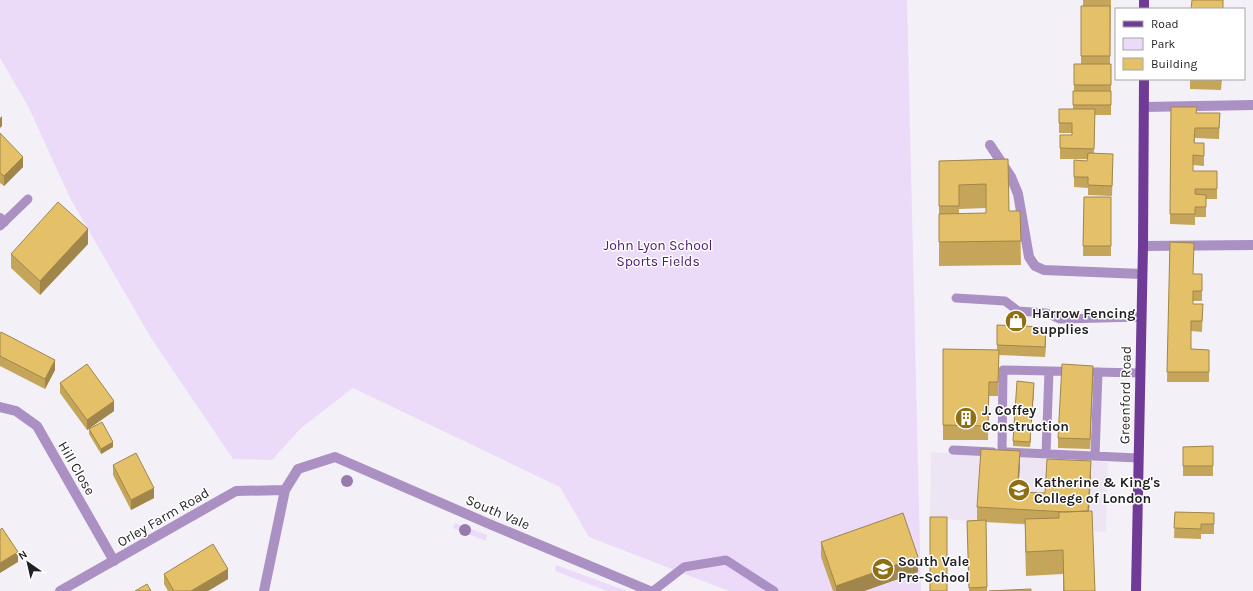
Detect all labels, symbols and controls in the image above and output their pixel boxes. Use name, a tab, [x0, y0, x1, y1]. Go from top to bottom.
legend	[1115, 8, 1245, 80]
text: Road	[1151, 17, 1179, 31]
text: Park	[1151, 37, 1176, 51]
text: Building	[1151, 57, 1198, 71]
park label: John Lyon School Sports Fields	[604, 237, 712, 270]
place label: Harrow Fencing supplies	[1032, 305, 1135, 338]
shop icon: Harrow Fencing supplies	[1003, 308, 1029, 334]
street label: Greenford Road	[1116, 346, 1135, 444]
place label: J. Coffey Construction	[982, 402, 1069, 435]
building icon: J. Coffey Construction	[953, 405, 979, 431]
street label: Hill Close	[54, 438, 99, 498]
place label: Katherine & King's College of London	[1034, 474, 1160, 507]
school or university icon: Katherine & King's College of London	[1006, 477, 1032, 503]
street label: Orley Farm Road	[114, 484, 212, 551]
street label: South Vale	[463, 491, 532, 534]
north arrow	[8, 543, 48, 583]
text: N	[16, 548, 30, 563]
place label: South Vale Pre-School	[898, 553, 969, 586]
school or university icon: South Vale Pre-School	[870, 556, 896, 582]

